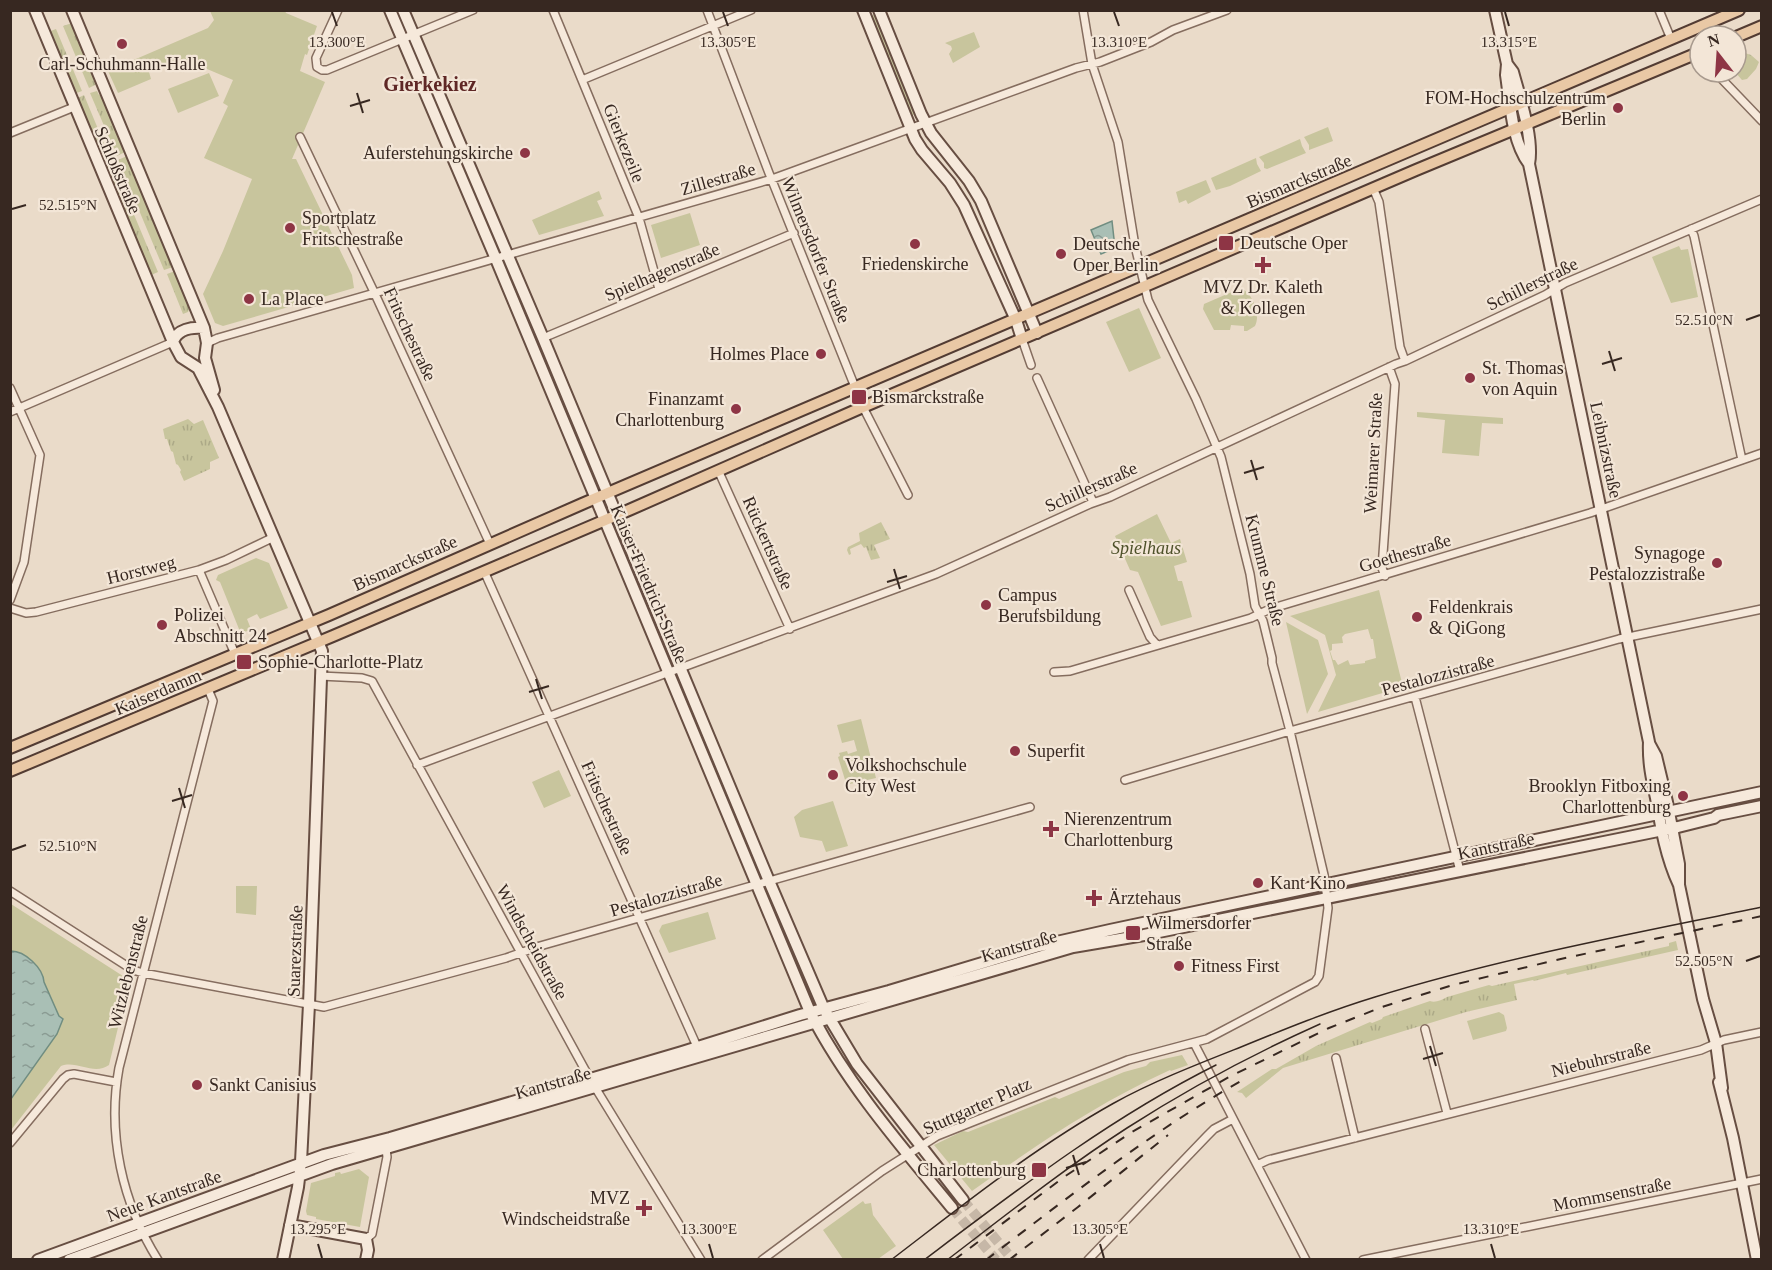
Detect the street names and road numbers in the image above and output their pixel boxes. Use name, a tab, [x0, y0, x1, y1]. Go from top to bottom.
street label: Gierkezeile	[599, 101, 649, 185]
street label: Schloßstraße	[91, 123, 145, 217]
street label: Bismarckstraße	[1244, 150, 1354, 212]
street label: Zillestraße	[678, 159, 758, 199]
street label: Wilmersdorfer Straße	[778, 174, 854, 326]
street label: Spielhagenstraße	[601, 239, 723, 305]
street label: Schillerstraße	[1483, 253, 1581, 315]
street label: Fritschestraße	[380, 284, 440, 384]
street label: Weimarer Straße	[1360, 392, 1386, 514]
street label: Leibnizstraße	[1586, 400, 1626, 500]
street label: Schillerstraße	[1042, 458, 1140, 516]
street label: Rückertstraße	[739, 493, 797, 593]
street label: Kaiser-Friedrich-Straße	[606, 502, 692, 666]
street label: Krumme Straße	[1241, 512, 1289, 628]
street label: Goethestraße	[1357, 530, 1453, 576]
street label: Bismarckstraße	[350, 531, 460, 595]
street label: Horstweg	[105, 552, 177, 588]
street label: Pestalozzistraße	[1379, 650, 1497, 700]
street label: Kaiserdamm	[112, 665, 204, 719]
street label: Fritschestraße	[577, 758, 637, 858]
street label: Kantstraße	[1456, 828, 1536, 864]
street label: Pestalozzistraße	[608, 869, 724, 921]
street label: Windscheidstraße	[492, 881, 572, 1003]
street label: Suarezstraße	[283, 905, 307, 997]
street label: Witzlebenstraße	[104, 913, 152, 1031]
street label: Kantstraße	[979, 926, 1059, 966]
street label: Niebuhrstraße	[1549, 1037, 1653, 1081]
street label: Kantstraße	[513, 1063, 593, 1103]
street label: Stuttgarter Platz	[920, 1073, 1034, 1139]
street label: Neue Kantstraße	[104, 1166, 224, 1226]
street label: Mommsenstraße	[1551, 1173, 1673, 1215]

